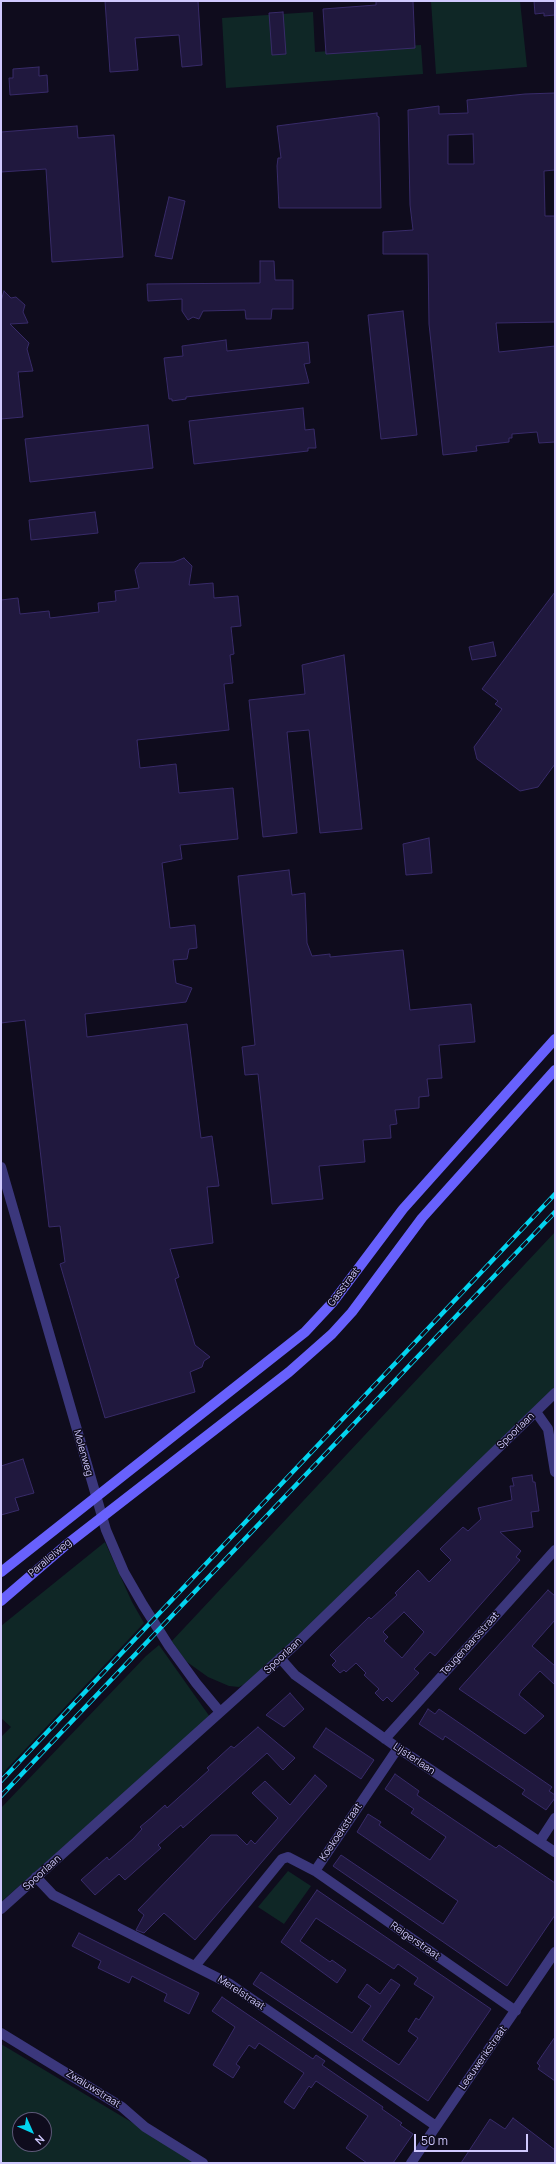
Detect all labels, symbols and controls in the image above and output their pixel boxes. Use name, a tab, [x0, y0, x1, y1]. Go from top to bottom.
street label: Gasstraat	[325, 1265, 363, 1309]
street label: Spoorlaan	[495, 1410, 537, 1452]
street label: Molenweg	[71, 1429, 95, 1477]
street label: Parallelweg	[26, 1537, 74, 1579]
street label: Teugenaarsstraat	[438, 1609, 502, 1679]
street label: Spoorlaan	[262, 1636, 304, 1676]
street label: Lijsterlaan	[391, 1741, 437, 1777]
street label: Koekoekstraat	[317, 1801, 365, 1863]
street label: Spoorlaan	[21, 1853, 63, 1893]
street label: Reigerstraat	[388, 1920, 442, 1962]
street label: Merelstraat	[215, 1973, 267, 2013]
street label: Leeuwerikstraat	[457, 2024, 509, 2092]
street label: Zwaluwstraat	[64, 2067, 122, 2111]
north arrow	[12, 2112, 52, 2152]
scale bar	[416, 2126, 530, 2152]
text: N	[32, 2132, 48, 2148]
text: 50 m	[421, 2132, 448, 2149]

